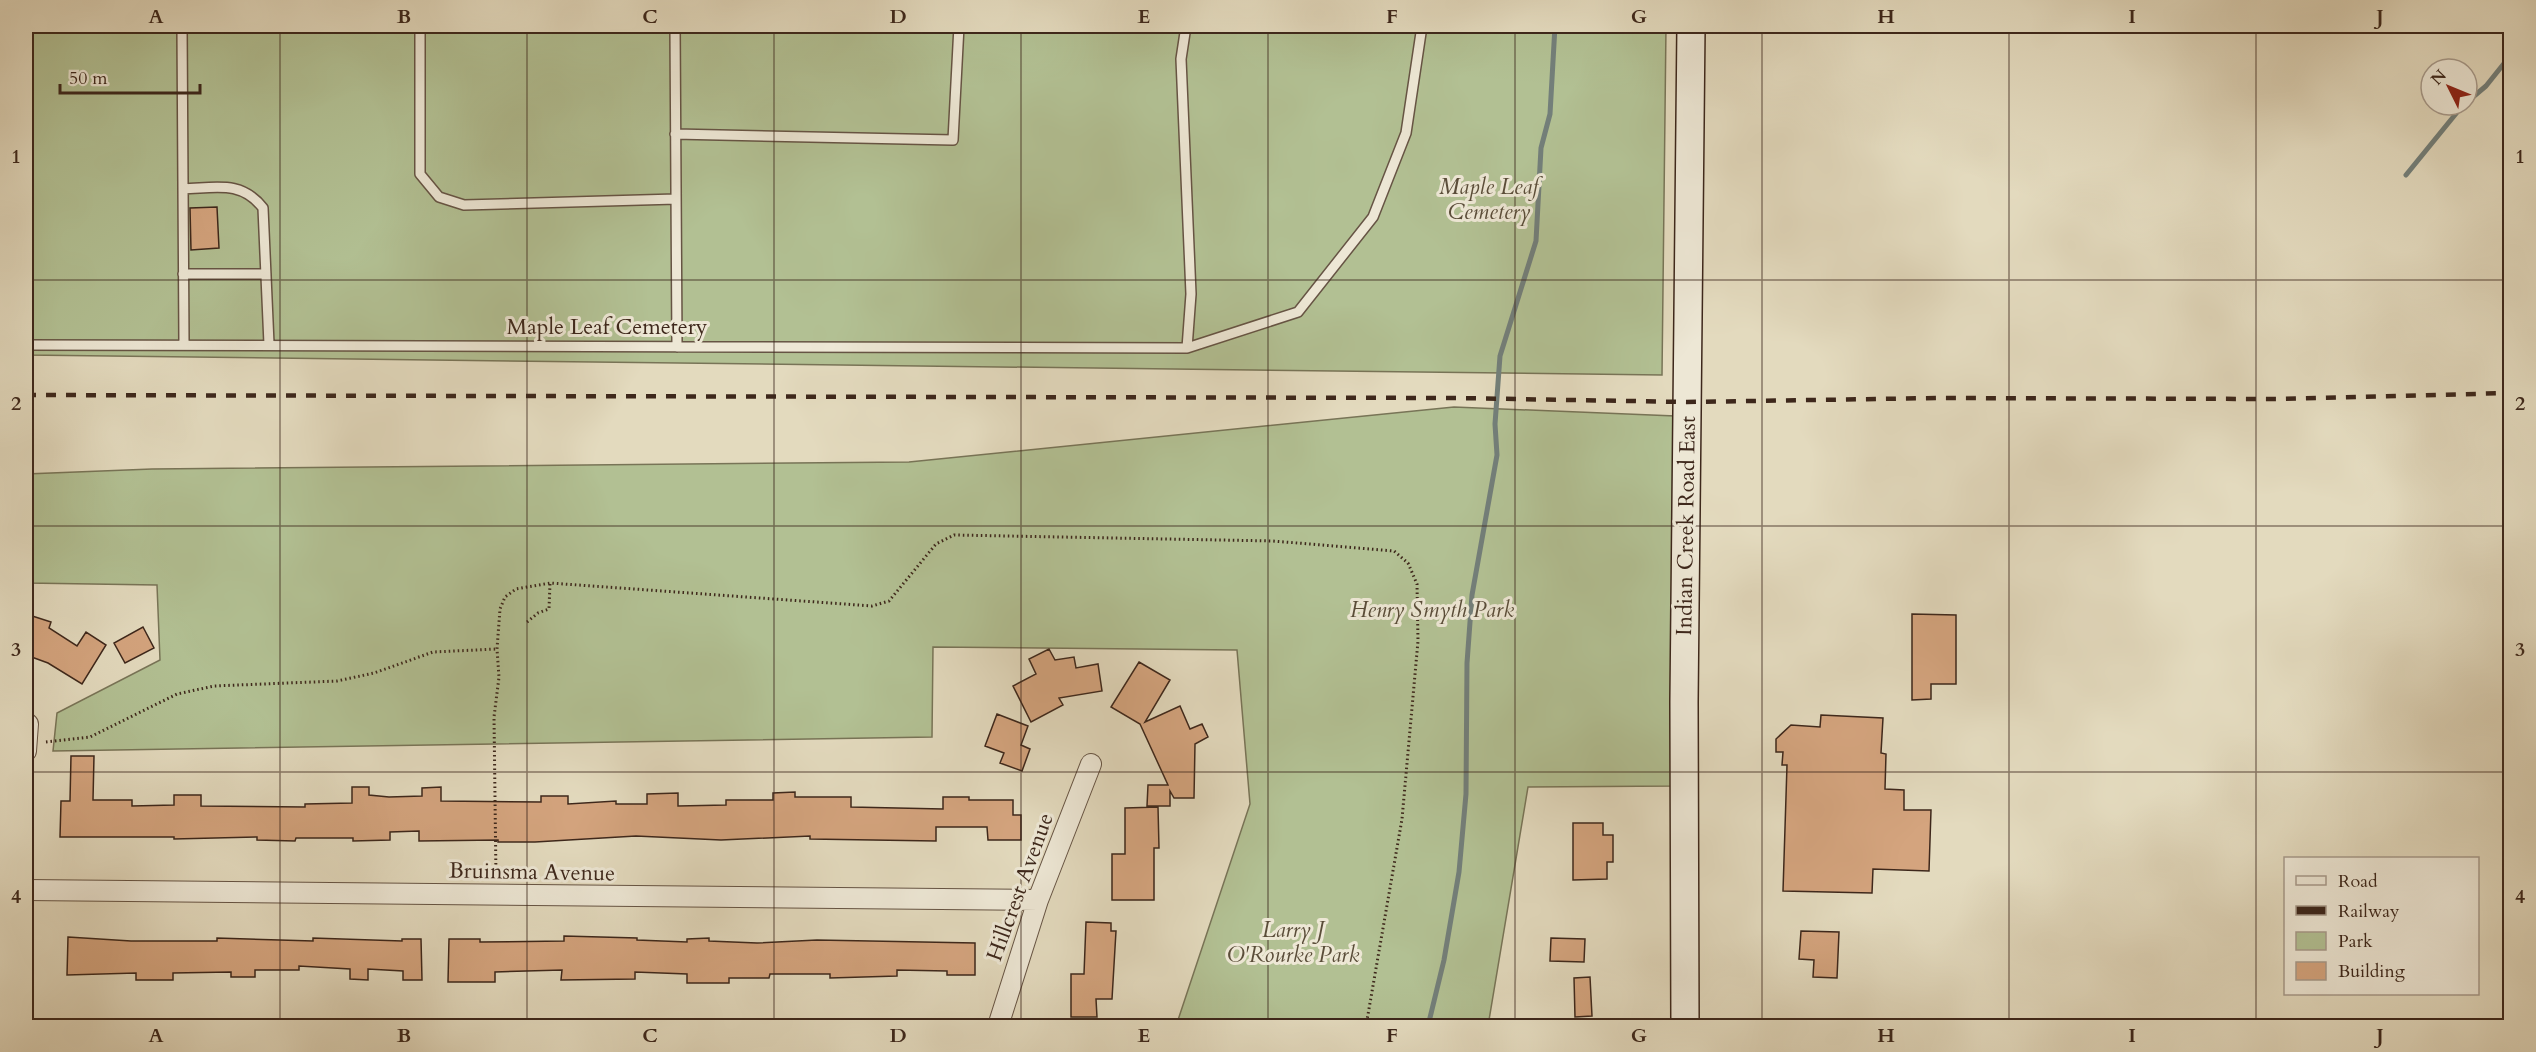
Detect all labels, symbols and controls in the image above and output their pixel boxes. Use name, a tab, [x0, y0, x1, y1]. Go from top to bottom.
text: A	[148, 3, 164, 30]
text: B	[397, 3, 411, 30]
text: C	[642, 3, 658, 30]
text: D	[889, 3, 907, 30]
text: E	[1138, 3, 1150, 30]
text: F	[1386, 3, 1398, 30]
text: G	[1631, 3, 1647, 30]
text: H	[1877, 3, 1895, 30]
text: I	[2128, 3, 2136, 30]
text: J	[2373, 3, 2384, 30]
scale bar	[60, 57, 200, 95]
north arrow	[2419, 57, 2479, 117]
text: N	[2426, 65, 2452, 90]
text: 50 m	[69, 66, 108, 91]
text: 1	[11, 143, 21, 170]
text: 1	[2515, 143, 2525, 170]
park label: Maple Leaf Cemetery	[1439, 172, 1543, 227]
street label: Maple Leaf Cemetery	[507, 312, 708, 342]
text: 2	[11, 390, 21, 417]
text: 2	[2515, 390, 2525, 417]
street label: Indian Creek Road East	[1669, 416, 1703, 636]
park label: Henry Smyth Park	[1350, 595, 1514, 625]
text: 3	[11, 636, 21, 663]
text: 3	[2515, 636, 2525, 663]
street label: Hillcrest Avenue	[979, 809, 1061, 965]
street label: Bruinsma Avenue	[449, 856, 615, 888]
legend	[2284, 857, 2479, 995]
text: Road	[2338, 869, 2378, 894]
text: 4	[11, 883, 21, 910]
text: 4	[2515, 883, 2525, 910]
text: Railway	[2338, 899, 2400, 924]
park label: Larry J O'Rourke Park	[1227, 915, 1359, 970]
text: Park	[2338, 929, 2373, 954]
text: Building	[2338, 959, 2406, 984]
text: A	[148, 1022, 164, 1049]
text: B	[397, 1022, 411, 1049]
text: C	[642, 1022, 658, 1049]
text: D	[889, 1022, 907, 1049]
text: E	[1138, 1022, 1150, 1049]
text: F	[1386, 1022, 1398, 1049]
text: G	[1631, 1022, 1647, 1049]
text: H	[1877, 1022, 1895, 1049]
text: I	[2128, 1022, 2136, 1049]
text: J	[2373, 1022, 2384, 1049]

